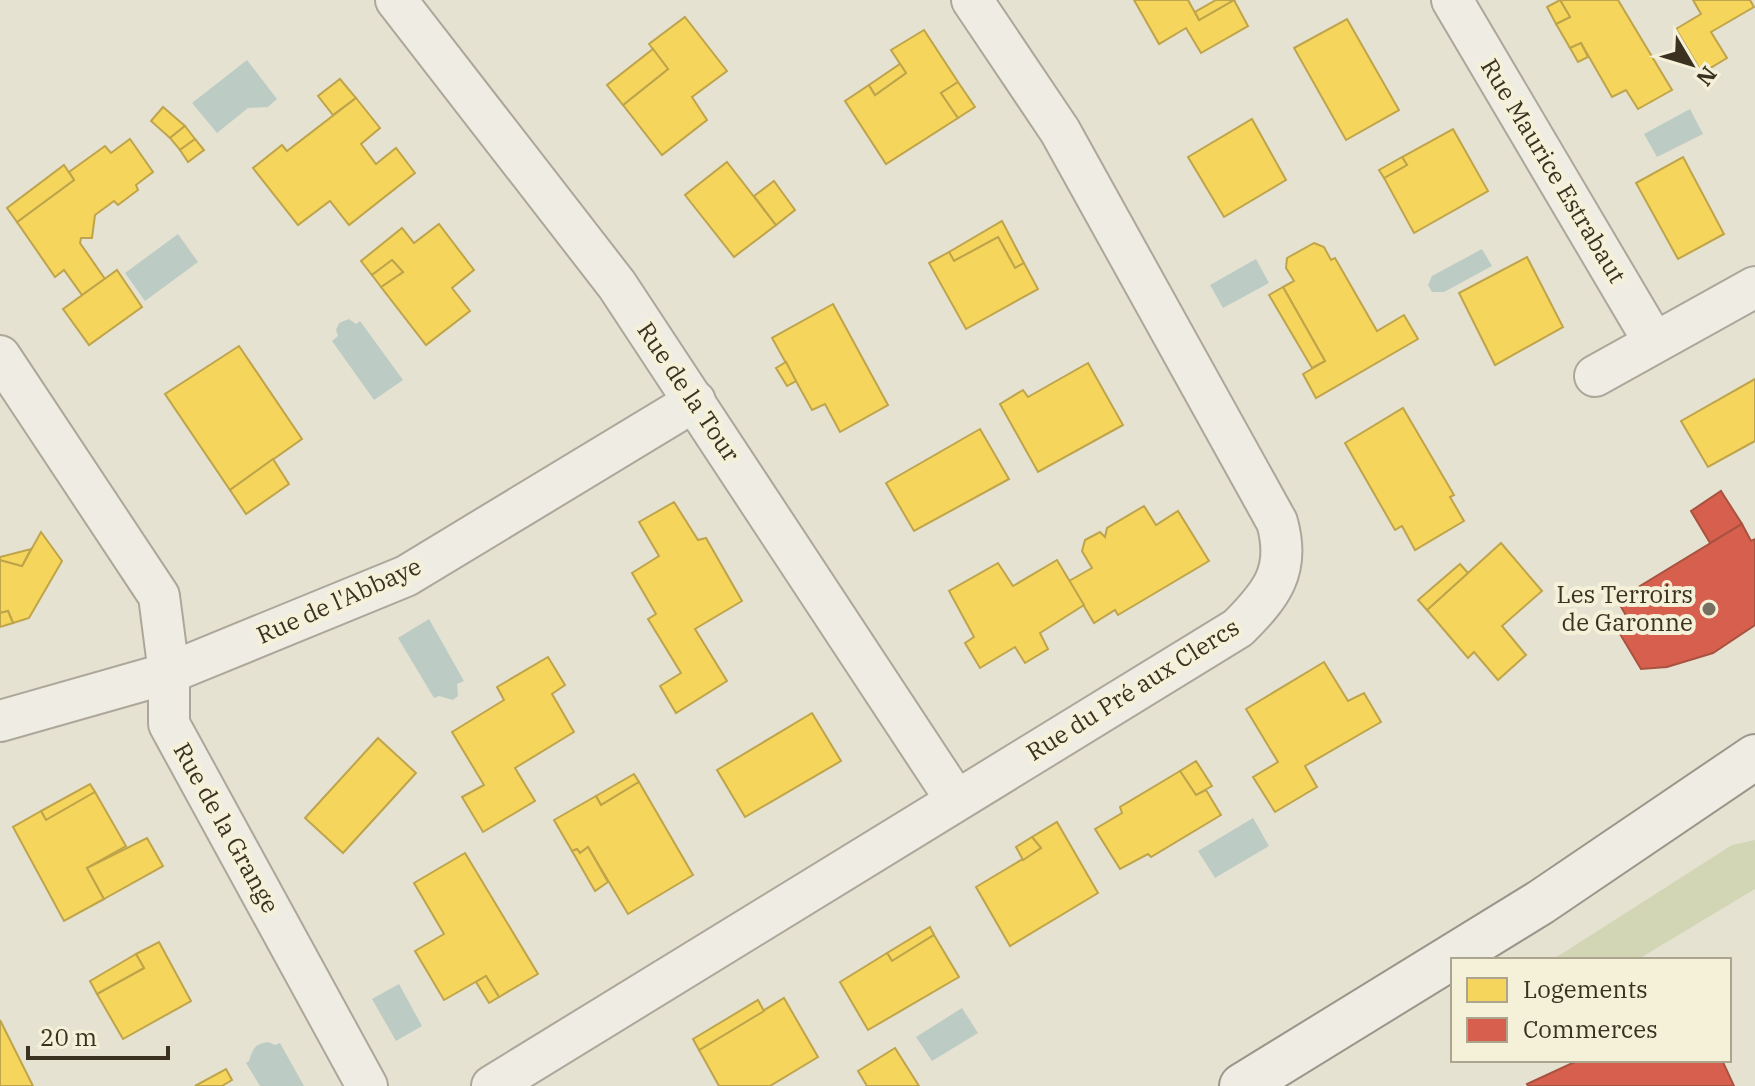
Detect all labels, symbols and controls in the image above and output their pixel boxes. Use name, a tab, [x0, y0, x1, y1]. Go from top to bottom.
north arrow	[1651, 24, 1731, 104]
street label: Rue Maurice Estrabaut	[1474, 52, 1634, 289]
text: N	[1690, 61, 1724, 92]
street label: Rue de la Tour	[630, 315, 748, 468]
street label: Rue de l'Abbaye	[251, 550, 426, 651]
place label: Les Terroirs de Garonne	[1556, 578, 1693, 638]
marker: Les Terroirs de Garonne	[1700, 600, 1718, 618]
street label: Rue du Pré aux Clercs	[1020, 611, 1245, 768]
street label: Rue de la Grange	[167, 737, 287, 919]
legend	[1451, 958, 1731, 1062]
text: Logements	[1523, 973, 1648, 1005]
scale bar	[28, 1010, 168, 1060]
text: Commerces	[1523, 1013, 1658, 1045]
text: 20 m	[40, 1021, 97, 1053]

